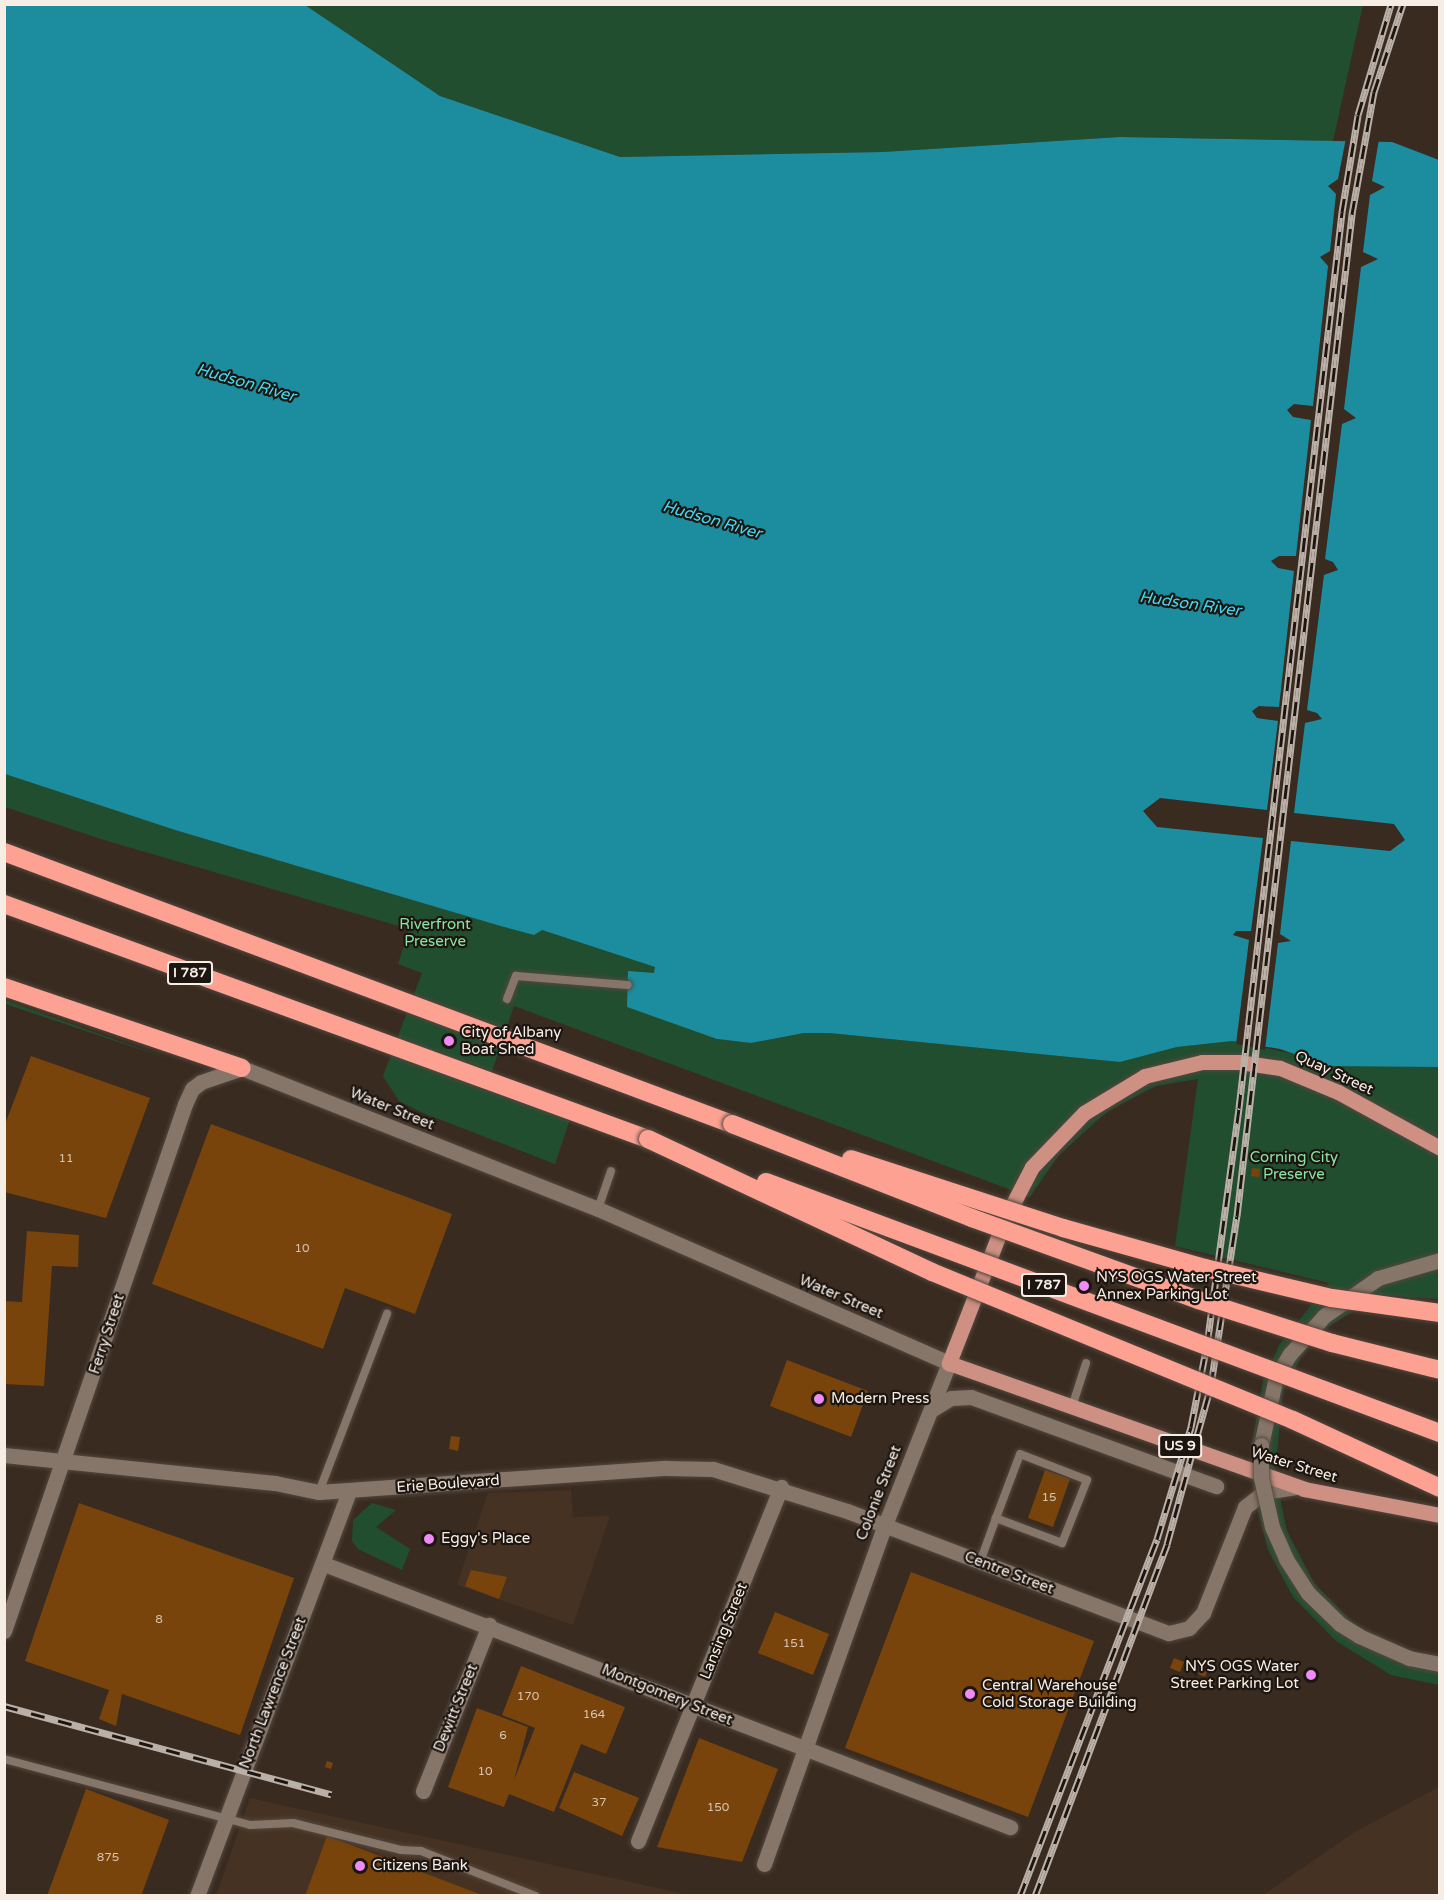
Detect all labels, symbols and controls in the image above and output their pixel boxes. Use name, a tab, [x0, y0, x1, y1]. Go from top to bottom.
water label: Hudson River	[194, 360, 298, 406]
water label: Hudson River	[660, 497, 764, 543]
water label: Hudson River	[1138, 587, 1242, 621]
park label: Riverfront Preserve	[399, 915, 471, 950]
road number: I 787	[166, 962, 214, 984]
place label: City of Albany Boat Shed	[461, 1023, 561, 1058]
marker: City of Albany Boat Shed	[442, 1034, 456, 1048]
street label: Quay Street	[1292, 1047, 1376, 1099]
street label: Water Street	[347, 1084, 437, 1134]
park label: Corning City Preserve	[1250, 1148, 1338, 1183]
house number: 11	[58, 1152, 74, 1166]
house number: 10	[294, 1242, 310, 1256]
place label: NYS OGS Water Street Annex Parking Lot	[1096, 1268, 1257, 1303]
street label: Water Street	[796, 1271, 886, 1323]
road number: I 787	[1020, 1274, 1068, 1296]
marker: NYS OGS Water Street Annex Parking Lot	[1077, 1279, 1091, 1293]
street label: Ferry Street	[86, 1292, 128, 1376]
place label: Modern Press	[831, 1390, 930, 1408]
marker: Modern Press	[812, 1392, 826, 1406]
road number: US 9	[1158, 1435, 1202, 1457]
street label: Colonie Street	[853, 1443, 905, 1543]
street label: Water Street	[1249, 1443, 1339, 1487]
street label: Erie Boulevard	[396, 1471, 500, 1497]
house number: 15	[1041, 1491, 1057, 1505]
place label: Eggy's Place	[441, 1530, 530, 1548]
marker: Eggy's Place	[422, 1532, 436, 1546]
street label: Centre Street	[962, 1548, 1056, 1598]
street label: Lansing Street	[696, 1580, 752, 1682]
house number: 8	[155, 1613, 163, 1627]
street label: North Lawrence Street	[236, 1615, 310, 1771]
house number: 151	[783, 1637, 805, 1651]
place label: NYS OGS Water Street Parking Lot	[1171, 1657, 1299, 1692]
street label: Dewitt Street	[430, 1661, 482, 1755]
street label: Montgomery Street	[599, 1661, 735, 1729]
marker: NYS OGS Water Street Parking Lot	[1304, 1668, 1318, 1682]
place label: Central Warehouse Cold Storage Building	[982, 1676, 1137, 1711]
marker: Central Warehouse Cold Storage Building	[963, 1687, 977, 1701]
house number: 170	[517, 1690, 539, 1704]
house number: 164	[583, 1708, 605, 1722]
house number: 6	[499, 1729, 507, 1743]
house number: 10	[477, 1765, 493, 1779]
house number: 37	[591, 1796, 607, 1810]
house number: 150	[707, 1801, 729, 1815]
house number: 875	[97, 1851, 119, 1865]
place label: Citizens Bank	[372, 1857, 468, 1875]
marker: Citizens Bank	[353, 1859, 367, 1873]

